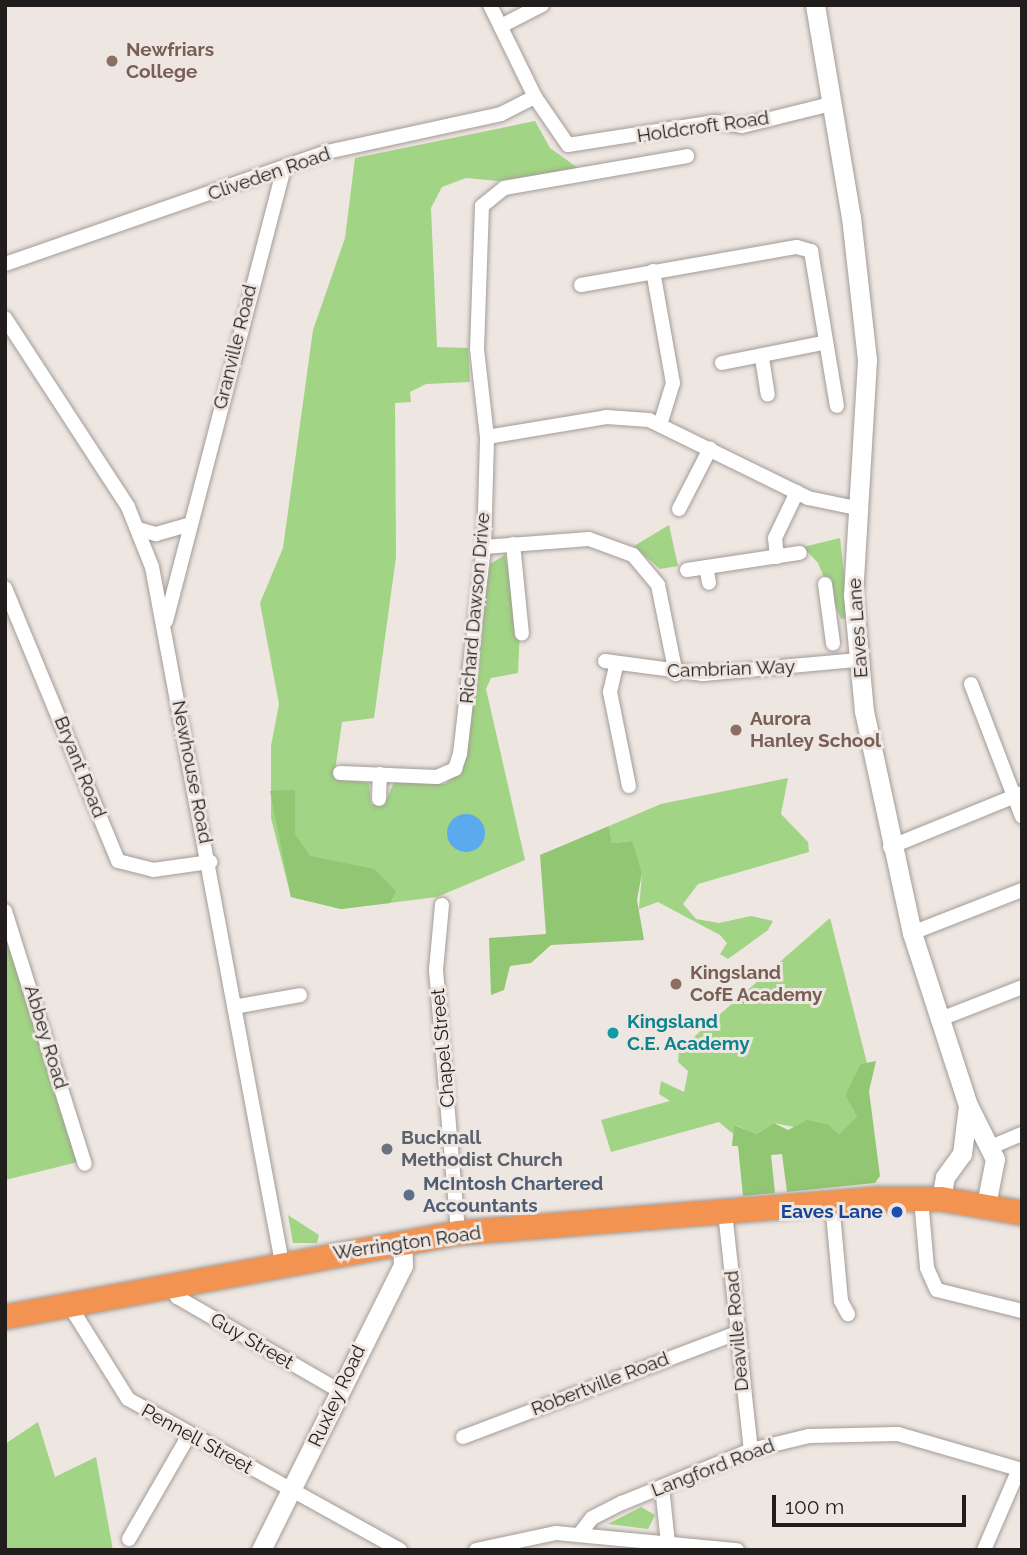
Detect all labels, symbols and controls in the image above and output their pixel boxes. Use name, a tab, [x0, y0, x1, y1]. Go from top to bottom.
place label: Newfriars College	[126, 39, 214, 83]
marker: Newfriars College	[104, 53, 120, 69]
street label: Holdcroft Road	[635, 106, 771, 148]
street label: Cliveden Road	[205, 142, 333, 206]
street label: Granville Road	[209, 282, 261, 412]
street label: Richard Dawson Drive	[455, 511, 495, 705]
street label: Eaves Lane	[843, 577, 873, 679]
street label: Cambrian Way	[666, 655, 796, 683]
street label: Newhouse Road	[167, 699, 217, 845]
place label: Aurora Hanley School	[750, 708, 881, 752]
street label: Bryant Road	[49, 713, 111, 821]
marker: Aurora Hanley School	[728, 722, 744, 738]
place label: Kingsland CofE Academy	[690, 962, 823, 1006]
marker: Kingsland CofE Academy	[668, 976, 684, 992]
street label: Abbey Road	[19, 982, 73, 1092]
street label: Chapel Street	[426, 987, 460, 1109]
place label: Kingsland C.E. Academy	[627, 1011, 750, 1055]
marker: Kingsland C.E. Academy	[605, 1025, 621, 1041]
place label: Bucknall Methodist Church	[401, 1127, 563, 1171]
marker: Bucknall Methodist Church	[379, 1141, 395, 1157]
place label: McIntosh Chartered Accountants	[423, 1173, 603, 1217]
marker: McIntosh Chartered Accountants	[401, 1187, 417, 1203]
place label: Eaves Lane	[781, 1201, 883, 1223]
marker: Eaves Lane	[889, 1204, 905, 1220]
street label: Werrington Road	[332, 1221, 482, 1265]
street label: Deaville Road	[720, 1270, 754, 1392]
street label: Guy Street	[206, 1308, 298, 1374]
street label: Ruxley Road	[303, 1341, 371, 1451]
street label: Robertville Road	[528, 1347, 672, 1421]
street label: Pennell Street	[137, 1399, 257, 1479]
street label: Langford Road	[648, 1434, 778, 1502]
scale bar	[775, 1482, 969, 1526]
text: 100 m	[785, 1494, 844, 1519]

